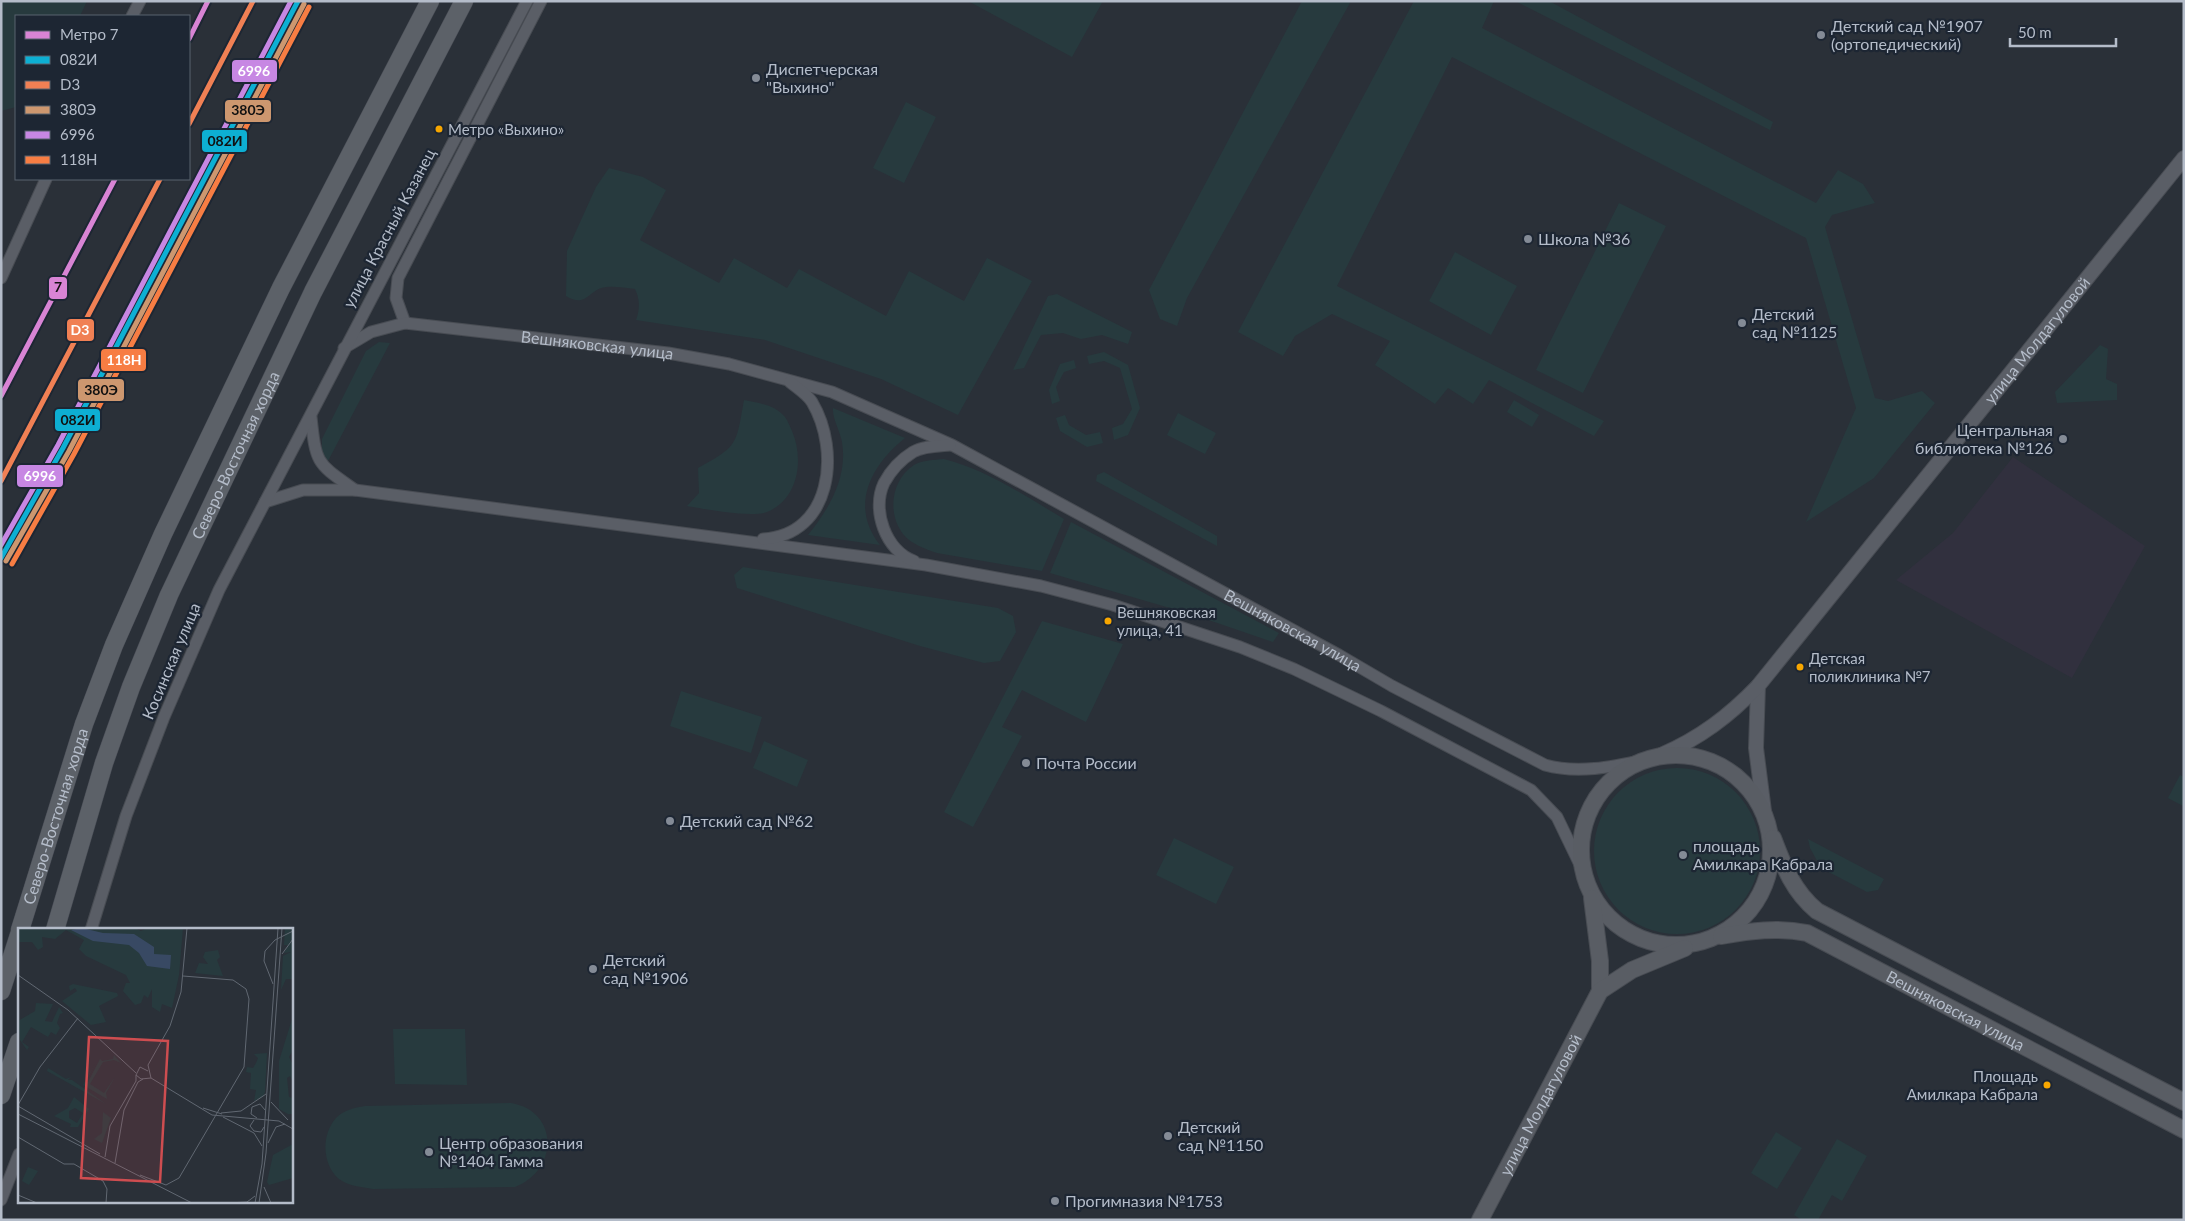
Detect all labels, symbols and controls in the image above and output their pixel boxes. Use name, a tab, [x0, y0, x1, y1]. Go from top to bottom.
legend	[15, 15, 190, 180]
scale bar	[2010, 15, 2116, 47]
place label: Детский сад №1907 (ортопедический)	[1831, 16, 1983, 53]
text: 50 m	[2018, 23, 2052, 41]
text: Метро 7	[60, 25, 119, 43]
marker: Детский сад №1907 (ортопедический)	[1815, 29, 1827, 41]
text: 082И	[60, 50, 98, 68]
line badge: 6996	[231, 59, 278, 83]
place label: Диспетчерская "Выхино"	[766, 59, 878, 96]
text: 6996	[238, 62, 270, 79]
marker: Диспетчерская "Выхино"	[750, 72, 762, 84]
text: D3	[60, 75, 80, 93]
line badge: 380Э	[224, 99, 272, 123]
text: 380Э	[60, 100, 96, 118]
text: 380Э	[231, 101, 265, 118]
place label: Метро «Выхино»	[448, 120, 564, 138]
marker: Метро «Выхино»	[434, 124, 444, 134]
text: 6996	[60, 125, 95, 143]
line badge: 082И	[201, 129, 248, 153]
text: 082И	[207, 132, 243, 149]
street label: улица Красный Казанец	[338, 145, 439, 311]
text: 118Н	[60, 150, 98, 168]
place label: Школа №36	[1538, 229, 1630, 248]
marker: Школа №36	[1522, 233, 1534, 245]
street label: улица Молдагуловой	[1980, 273, 2093, 407]
line badge: 7	[48, 276, 68, 300]
text: 7	[54, 278, 62, 295]
place label: Детский сад №1125	[1752, 304, 1837, 341]
marker: Детский сад №1125	[1736, 317, 1748, 329]
line badge: D3	[66, 318, 95, 342]
text: D3	[71, 321, 89, 338]
street label: Вешняковская улица	[520, 326, 675, 363]
line badge: 118Н	[100, 348, 147, 372]
text: 118Н	[106, 351, 142, 368]
street label: Северо-Восточная хорда	[187, 368, 283, 542]
line badge: 380Э	[77, 378, 125, 402]
text: 380Э	[84, 381, 118, 398]
line badge: 082И	[54, 408, 101, 432]
text: 082И	[60, 411, 96, 428]
place label: Центральная библиотека №126	[1915, 420, 2053, 457]
marker: Центральная библиотека №126	[2057, 433, 2069, 445]
line badge: 6996	[16, 464, 64, 488]
text: 6996	[24, 467, 56, 484]
street label: Вешняковская улица	[1221, 585, 1365, 675]
street label: Косинская улица	[137, 600, 204, 722]
place label: Вешняковская улица, 41	[1117, 603, 1216, 639]
marker: Вешняковская улица, 41	[1103, 616, 1113, 626]
place label: Детская поликлиника №7	[1809, 649, 1931, 685]
marker: Детская поликлиника №7	[1795, 662, 1805, 672]
street label: Северо-Восточная хорда	[19, 726, 91, 907]
place label: Почта России	[1036, 753, 1137, 772]
marker: Почта России	[1020, 757, 1032, 769]
place label: Детский сад №62	[680, 811, 813, 830]
marker: Детский сад №62	[664, 815, 676, 827]
place label: площадь Амилкара Кабрала	[1693, 836, 1833, 873]
marker: площадь Амилкара Кабрала	[1677, 849, 1689, 861]
inset map	[18, 928, 292, 1204]
place label: Детский сад №1906	[603, 950, 688, 987]
marker: Детский сад №1906	[587, 963, 599, 975]
street label: Вешняковская улица	[1883, 966, 2028, 1054]
street label: улица Молдагуловой	[1495, 1031, 1585, 1179]
place label: Площадь Амилкара Кабрала	[1907, 1067, 2038, 1103]
marker: Площадь Амилкара Кабрала	[2042, 1080, 2052, 1090]
place label: Детский сад №1150	[1178, 1117, 1263, 1154]
marker: Детский сад №1150	[1162, 1130, 1174, 1142]
place label: Центр образования №1404 Гамма	[439, 1133, 583, 1170]
marker: Центр образования №1404 Гамма	[423, 1146, 435, 1158]
place label: Прогимназия №1753	[1065, 1191, 1223, 1210]
marker: Прогимназия №1753	[1049, 1195, 1061, 1207]

